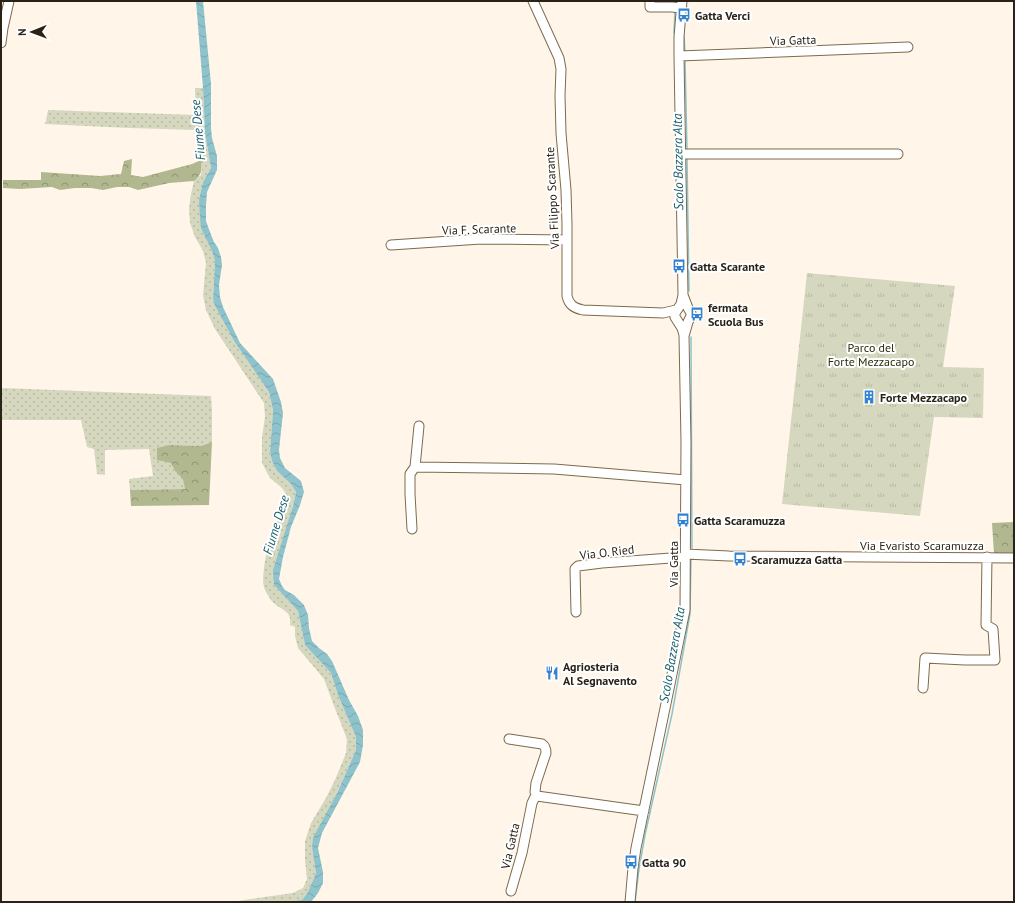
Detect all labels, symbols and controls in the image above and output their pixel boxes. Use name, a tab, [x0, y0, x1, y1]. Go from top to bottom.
bus stop icon: Gatta Verci	[676, 7, 692, 23]
place label: Gatta Verci	[695, 8, 750, 23]
north arrow	[12, 12, 52, 52]
text: N	[15, 28, 29, 36]
street label: Via Gatta	[768, 32, 817, 48]
water label: Fiume Dese	[187, 99, 209, 161]
water label: Scolo Bazzera Alta	[669, 113, 687, 211]
street label: Via Filippo Scarante	[542, 147, 562, 250]
street label: Via F. Scarante	[440, 220, 517, 238]
bus stop icon: Gatta Scarante	[671, 258, 687, 274]
place label: Gatta Scarante	[690, 259, 765, 274]
place label: fermata Scuola Bus	[708, 300, 764, 329]
bus stop icon: fermata Scuola Bus	[689, 306, 705, 322]
park label: Parco del Forte Mezzacapo	[828, 340, 914, 369]
building icon: Forte Mezzacapo	[861, 389, 877, 405]
place label: Forte Mezzacapo	[880, 390, 968, 405]
water label: Fiume Dese	[259, 493, 293, 557]
bus stop icon: Gatta Scaramuzza	[675, 512, 691, 528]
place label: Gatta Scaramuzza	[694, 513, 785, 528]
street label: Via Evaristo Scaramuzza	[859, 538, 984, 553]
street label: Via O. Ried	[578, 541, 635, 563]
street label: Via Gatta	[666, 541, 681, 588]
bus stop icon: Scaramuzza Gatta	[732, 551, 748, 567]
place label: Scaramuzza Gatta	[751, 552, 842, 567]
water label: Scolo Bazzera Alta	[655, 605, 689, 704]
place label: Agriosteria Al Segnavento	[563, 659, 638, 688]
restaurant icon: Agriosteria Al Segnavento	[544, 665, 560, 681]
street label: Via Gatta	[497, 822, 523, 871]
bus stop icon: Gatta 90	[623, 854, 639, 870]
place label: Gatta 90	[642, 855, 686, 870]

